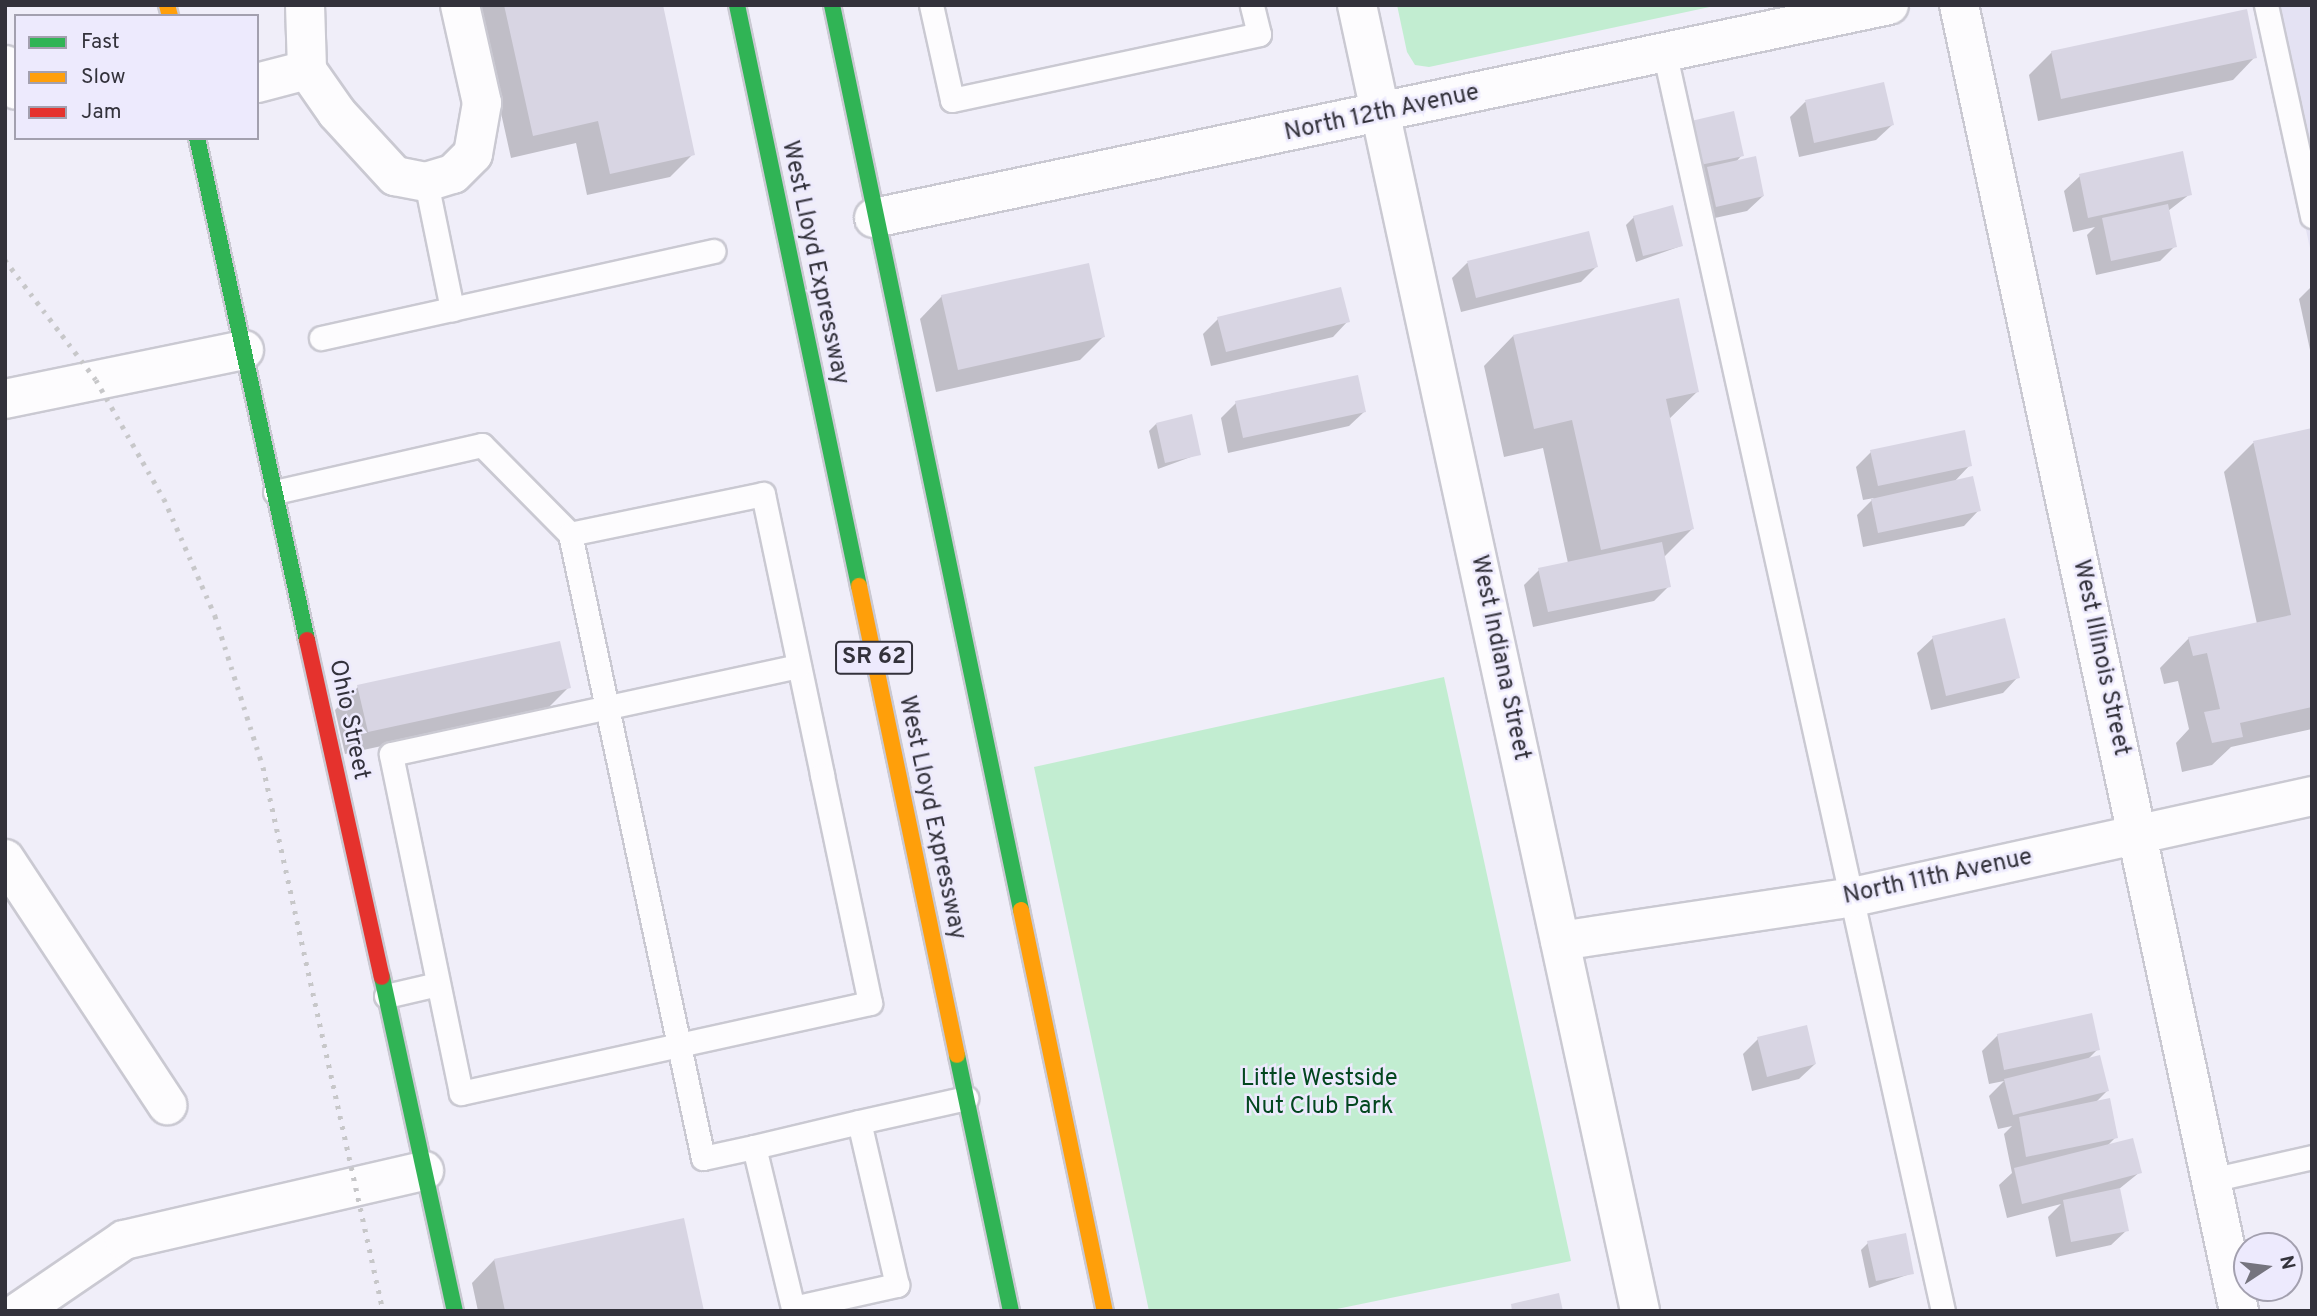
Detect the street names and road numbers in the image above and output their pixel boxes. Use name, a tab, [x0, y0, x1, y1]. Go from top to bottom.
street label: North 12th Avenue	[1282, 79, 1482, 149]
street label: West Lloyd Expressway	[774, 138, 854, 388]
street label: West Indiana Street	[1463, 553, 1535, 763]
street label: West Illinois Street	[2065, 557, 2135, 759]
road number: SR 62	[834, 638, 914, 678]
street label: Ohio Street	[321, 657, 375, 783]
street label: West Lloyd Expressway	[891, 693, 971, 943]
street label: North 11th Avenue	[1840, 844, 2036, 912]

